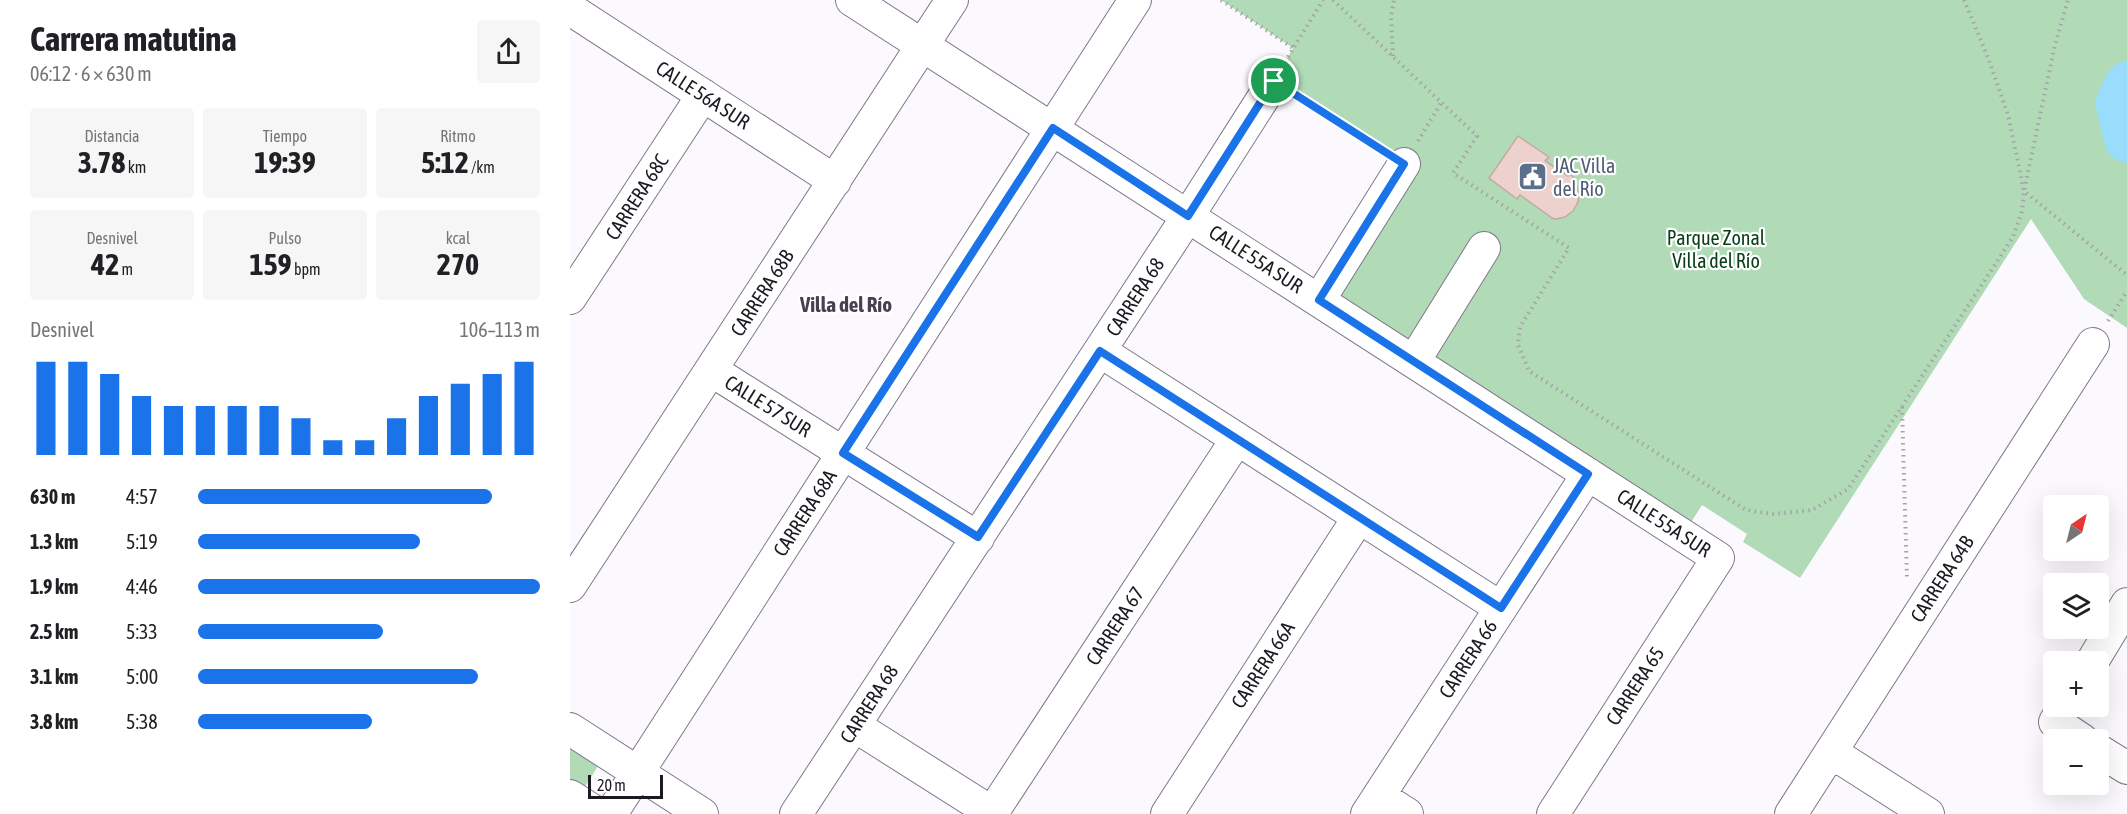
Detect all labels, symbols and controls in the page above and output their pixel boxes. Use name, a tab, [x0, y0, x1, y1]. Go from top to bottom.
text: Carrera matutina	[30, 20, 237, 58]
button: share	[477, 20, 540, 83]
pin	[1248, 55, 1299, 106]
street label: CALLE 56A SUR	[652, 56, 754, 133]
text: 06:12 · 6 × 630 m	[30, 62, 152, 85]
icon: arrive	[1257, 64, 1290, 97]
text: Distancia	[84, 127, 140, 145]
text: Tiempo	[263, 127, 307, 145]
text: Ritmo	[440, 127, 476, 145]
text: 3.78	[78, 145, 125, 179]
text: 19:39	[254, 145, 316, 179]
text: 5:12	[421, 145, 469, 179]
street label: CARRERA 68C	[600, 150, 673, 244]
place label: JAC Villa del Río	[1553, 154, 1615, 200]
text: km	[125, 158, 146, 176]
text: /km	[469, 158, 495, 176]
public building icon: JAC Villa del Río	[1516, 161, 1548, 193]
street label: CALLE 55A SUR	[1205, 220, 1307, 297]
park label: Parque Zonal Villa del Río	[1667, 226, 1766, 272]
text: Desnivel	[86, 229, 138, 247]
text: Pulso	[269, 229, 301, 247]
text: kcal	[446, 229, 470, 247]
street label: CARRERA 68B	[725, 245, 798, 340]
text: 42	[91, 247, 119, 281]
text: 159	[249, 247, 292, 281]
text: 270	[437, 247, 479, 281]
street label: CARRERA 68	[1101, 253, 1168, 340]
text: m	[119, 260, 133, 278]
text: bpm	[292, 260, 321, 278]
district label: Villa del Río	[799, 292, 892, 316]
text: Desnivel	[30, 318, 94, 341]
text: 106–113 m	[459, 318, 540, 341]
street label: CALLE 57 SUR	[721, 370, 816, 441]
street label: CARRERA 68A	[768, 465, 841, 560]
street label: CALLE 55A SUR	[1613, 484, 1715, 561]
text: 630 m	[30, 485, 75, 508]
text: 4:57	[126, 485, 158, 508]
north arrow	[2043, 495, 2109, 561]
map controls	[2043, 495, 2109, 795]
text: 1.3 km	[30, 530, 78, 553]
text: 5:19	[126, 530, 158, 553]
street label: CARRERA 64B	[1905, 531, 1978, 626]
button: layers	[2043, 573, 2109, 639]
text: 1.9 km	[30, 575, 78, 598]
text: 4:46	[126, 575, 158, 598]
street label: CARRERA 67	[1081, 582, 1148, 669]
street label: CARRERA 66	[1434, 615, 1501, 702]
street label: CARRERA 66A	[1226, 617, 1299, 712]
text: 2.5 km	[30, 620, 78, 643]
text: 5:33	[126, 620, 158, 643]
street label: CARRERA 65	[1601, 642, 1668, 729]
button: +	[2043, 651, 2109, 717]
street label: CARRERA 68	[835, 660, 902, 747]
text: 3.1 km	[30, 665, 78, 688]
text: 5:00	[126, 665, 158, 688]
text: 3.8 km	[30, 710, 78, 733]
text: 5:38	[126, 710, 158, 733]
button: −	[2043, 729, 2109, 795]
scale bar	[588, 772, 663, 800]
text: 20 m	[597, 776, 626, 794]

